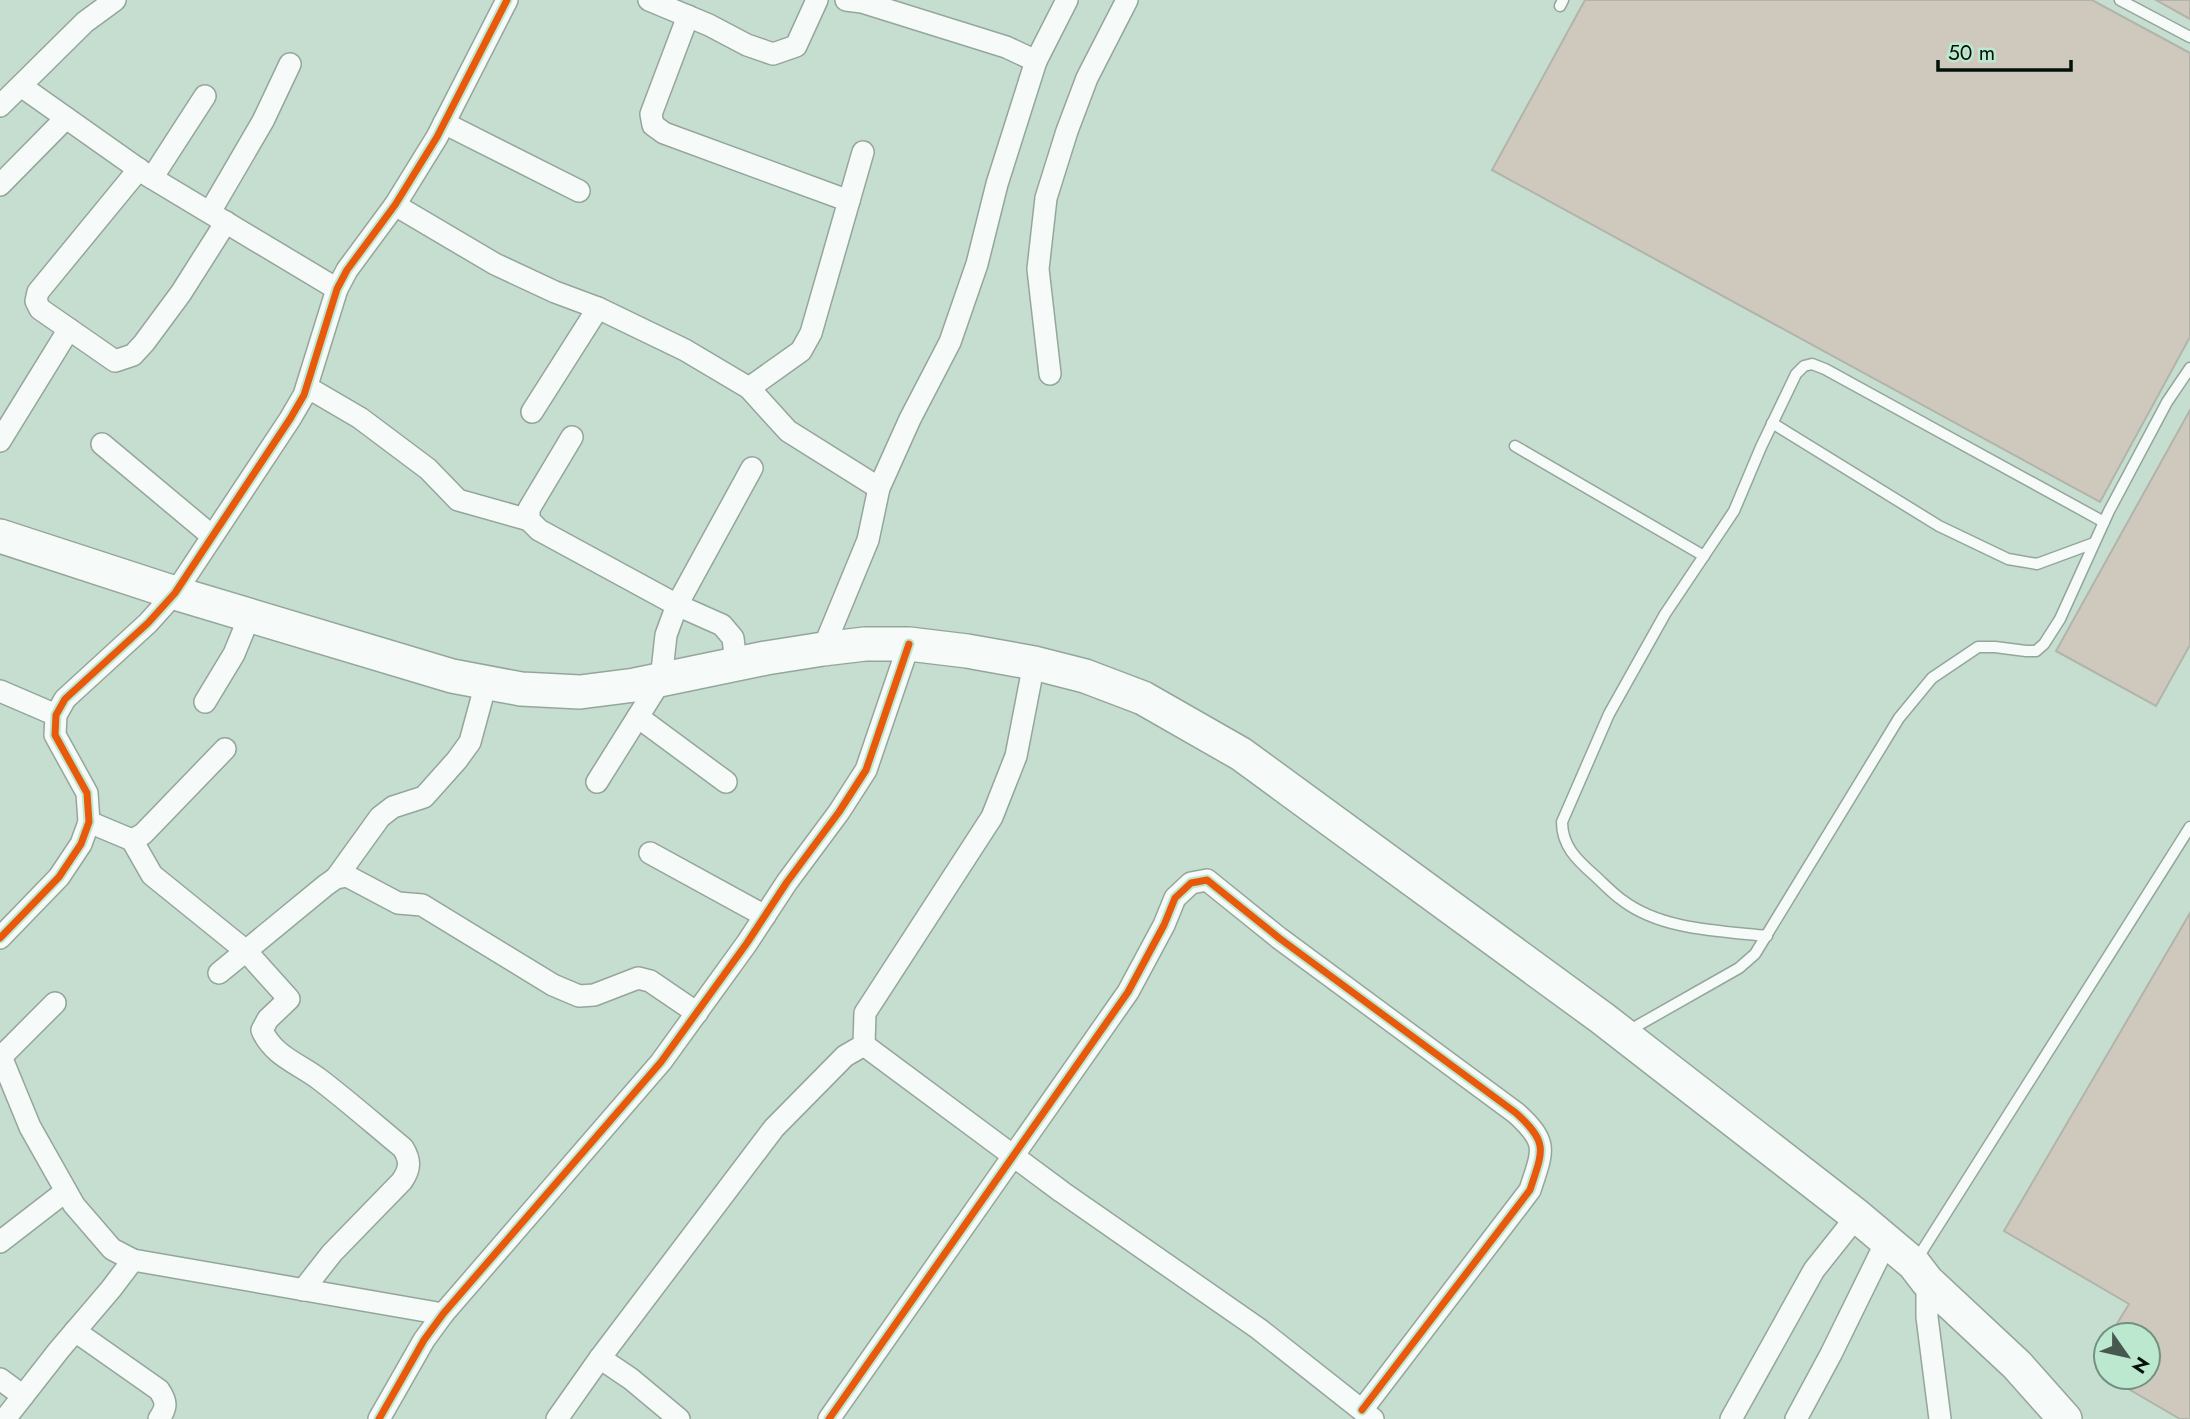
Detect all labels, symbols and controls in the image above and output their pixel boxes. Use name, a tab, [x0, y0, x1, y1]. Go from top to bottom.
scale bar	[1938, 28, 2071, 72]
text: 50 m	[1948, 38, 1995, 68]
north arrow	[2092, 1321, 2162, 1391]
text: N	[2125, 1351, 2156, 1379]

